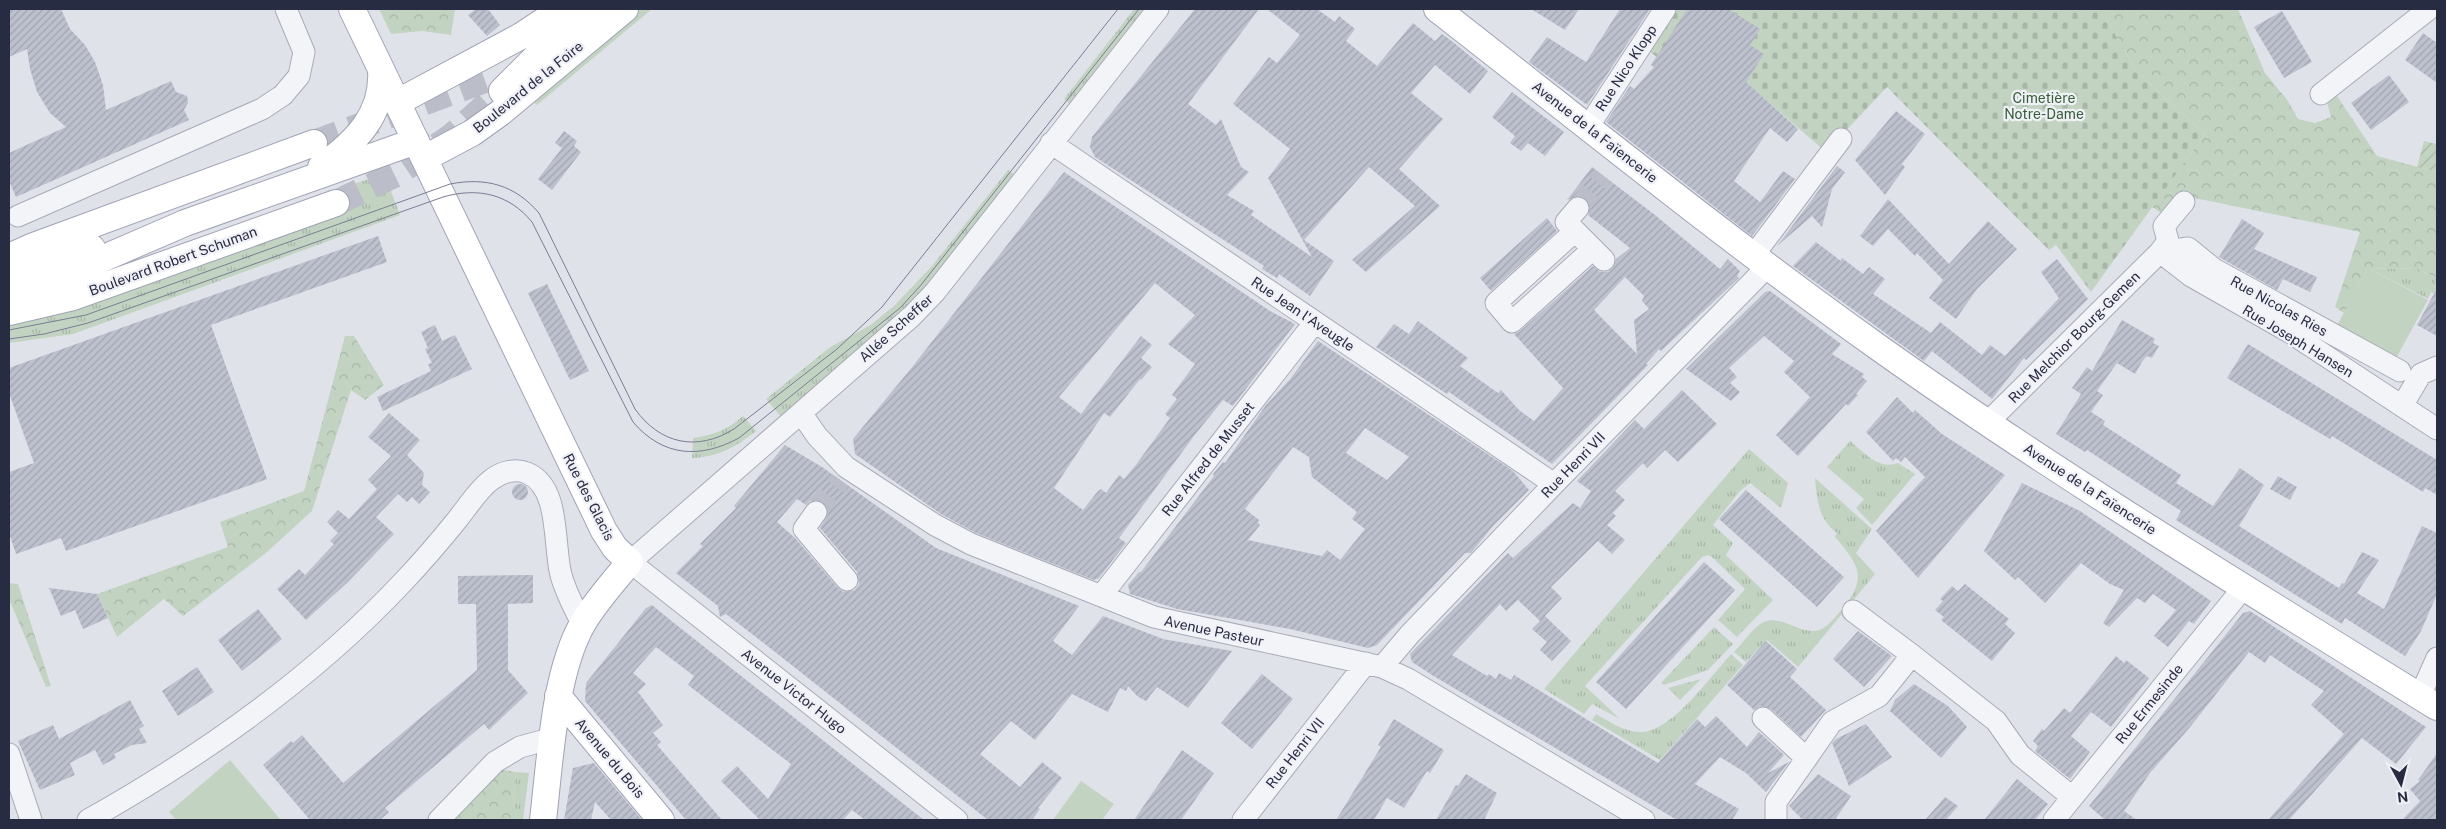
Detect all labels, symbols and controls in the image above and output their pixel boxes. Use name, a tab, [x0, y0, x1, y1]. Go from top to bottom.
street label: Rue Nico Klopp	[1592, 22, 1660, 114]
street label: Boulevard de la Foire	[470, 38, 586, 136]
street label: Avenue de la Faïencerie	[1529, 78, 1661, 186]
park label: Cimetière Notre-Dame	[2004, 90, 2084, 122]
street label: Boulevard Robert Schuman	[87, 223, 259, 299]
street label: Rue Melchior Bourg-Gemen	[2005, 268, 2143, 406]
street label: Rue Nicolas Ries	[2228, 273, 2330, 339]
street label: Rue Jean l'Aveugle	[1248, 274, 1358, 354]
street label: Allée Scheffer	[856, 291, 936, 365]
street label: Rue Joseph Hansen	[2240, 302, 2356, 380]
street label: Rue Alfred de Musset	[1159, 399, 1257, 519]
street label: Rue Henri VII	[1538, 429, 1608, 501]
street label: Avenue de la Faïencerie	[2021, 440, 2159, 538]
street label: Rue des Glacis	[560, 451, 618, 543]
street label: Avenue Pasteur	[1163, 613, 1265, 649]
street label: Avenue Victor Hugo	[738, 645, 850, 737]
street label: Rue Ermesinde	[2112, 661, 2186, 747]
street label: Avenue du Bois	[572, 715, 648, 801]
street label: Rue Henri VII	[1263, 715, 1327, 791]
north arrow	[2376, 759, 2426, 809]
text: N	[2396, 788, 2409, 806]

